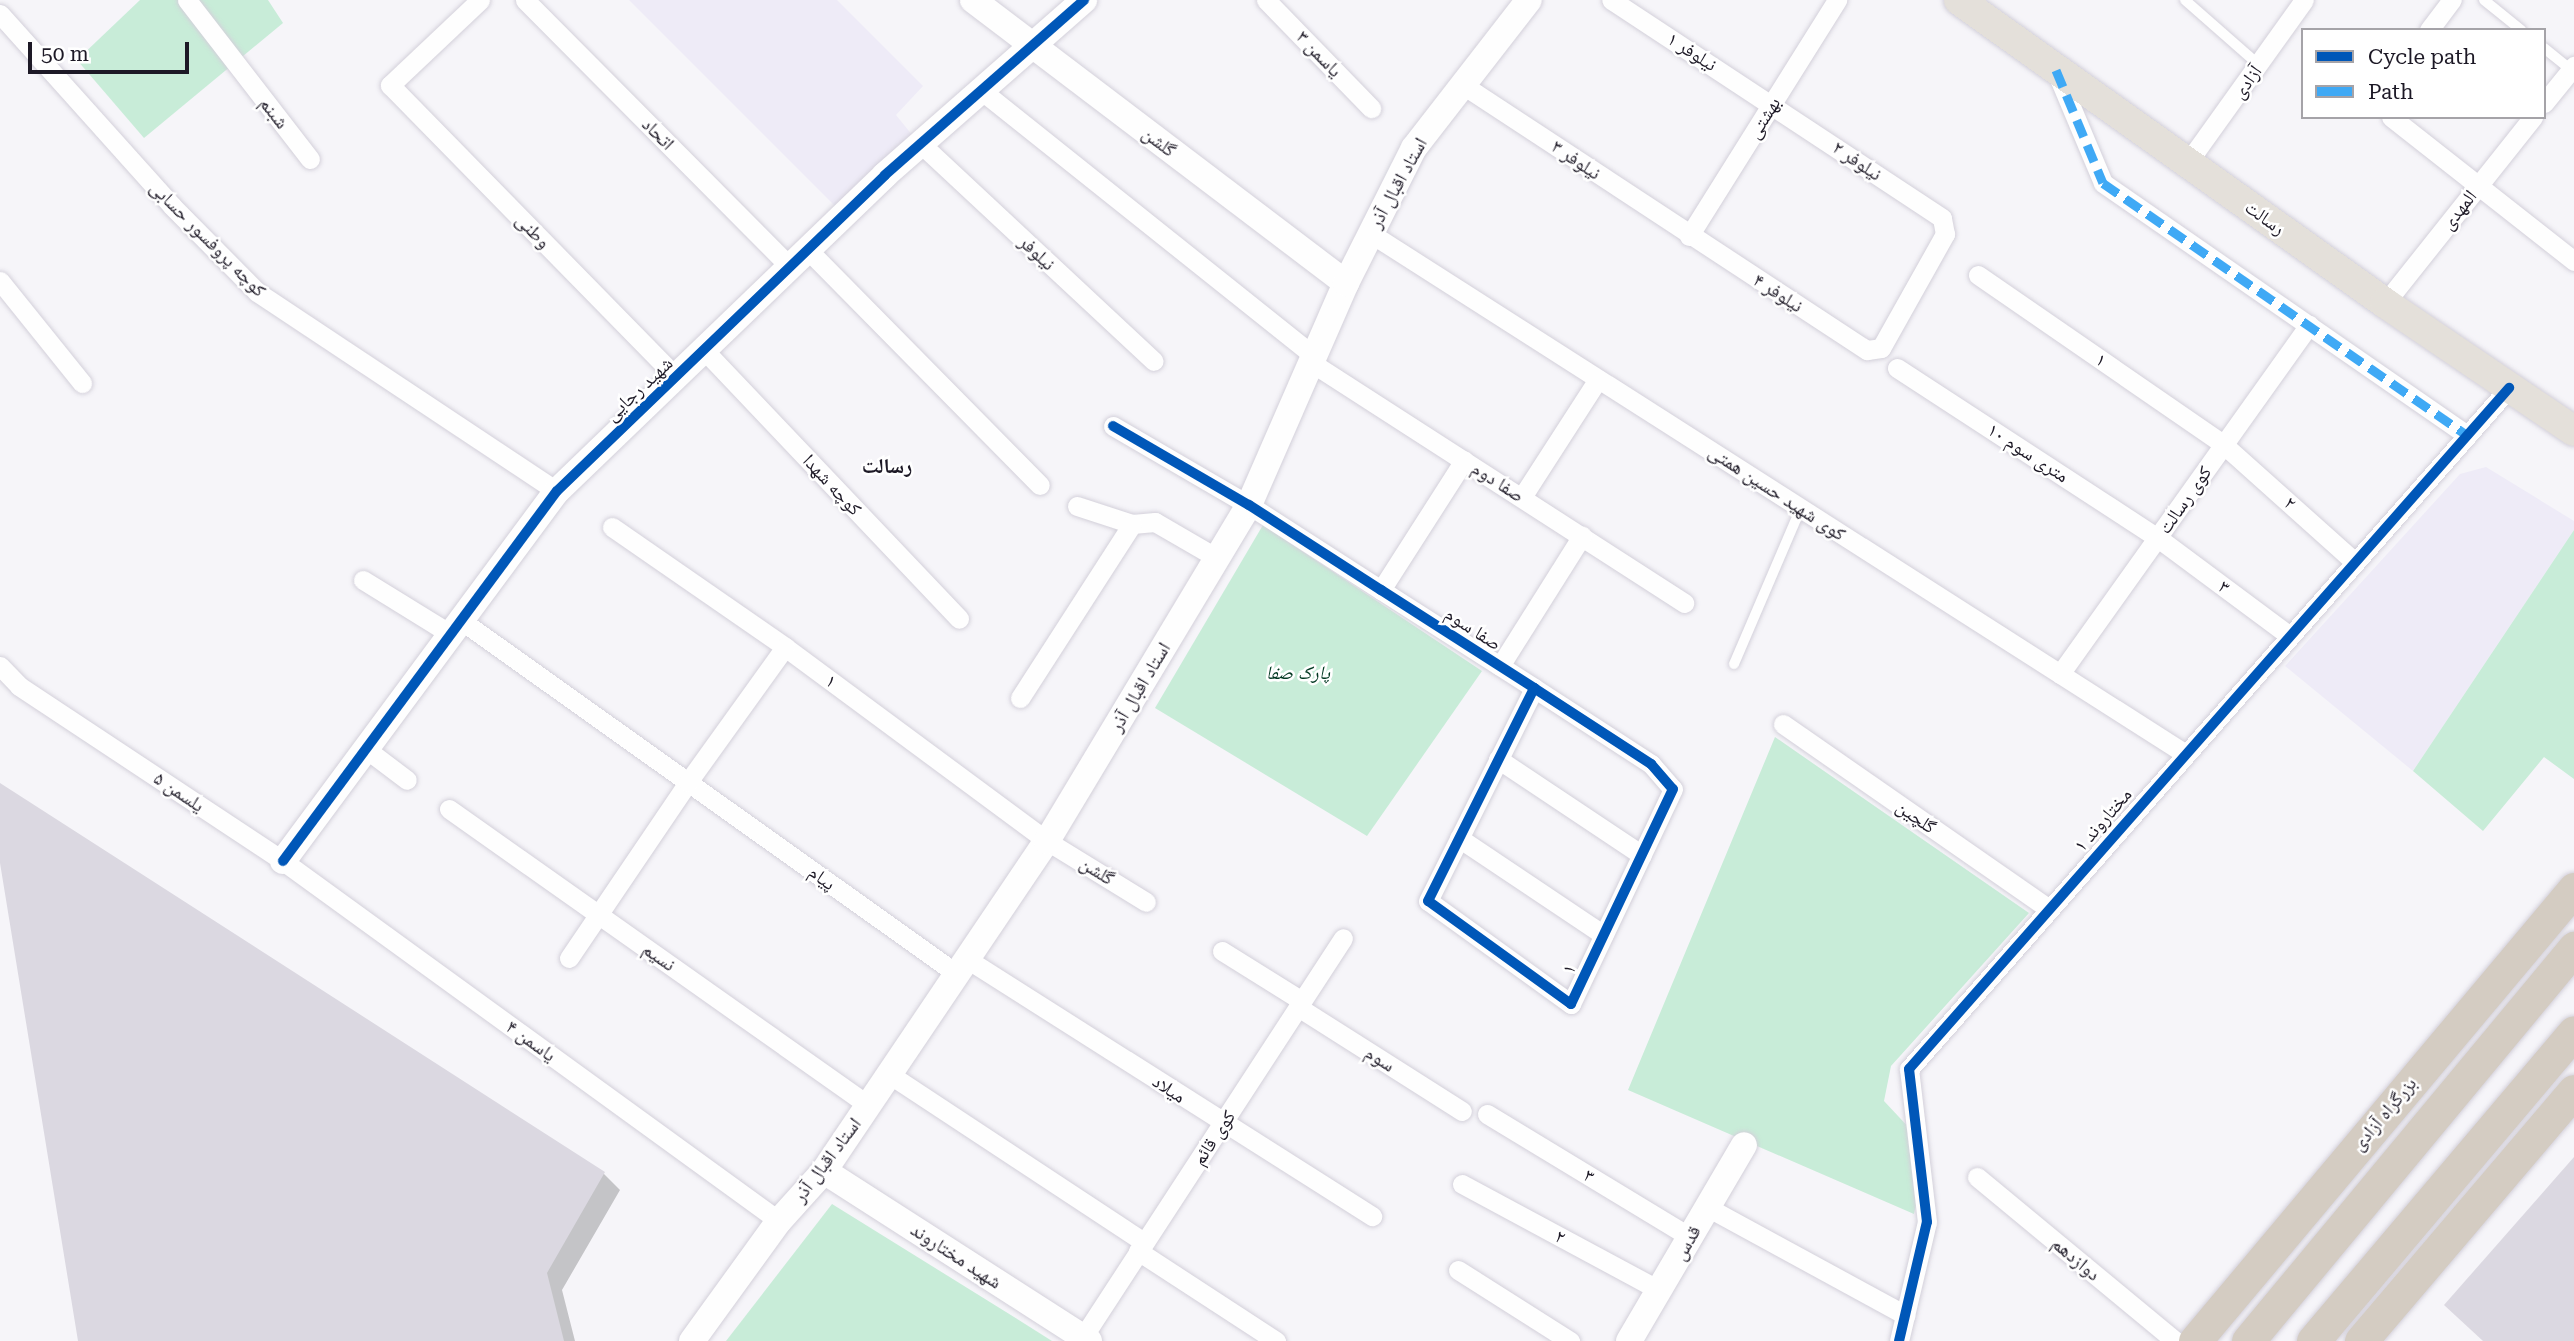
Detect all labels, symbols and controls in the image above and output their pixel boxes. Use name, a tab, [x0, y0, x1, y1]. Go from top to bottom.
street label: یاسمن ۳	[1291, 26, 1347, 82]
scale bar	[32, 28, 192, 72]
street label: نیلوفر ۱	[1663, 28, 1721, 76]
legend	[2301, 28, 2546, 119]
text: 50 m	[41, 42, 89, 66]
text: Cycle path	[2368, 45, 2476, 69]
street label: آزادی	[2227, 61, 2267, 103]
text: Path	[2368, 80, 2414, 104]
street label: شبنم	[255, 93, 293, 133]
street label: بهشتی	[1742, 93, 1786, 143]
street label: اتحاد	[637, 113, 679, 155]
street label: گلشن	[1138, 122, 1180, 162]
street label: استاد اقبال آذر	[1364, 134, 1432, 232]
street label: نیلوفر ۳	[1547, 135, 1605, 185]
street label: نیلوفر ۲	[1828, 136, 1886, 186]
street label: کوچه پروفسور حسابی	[145, 176, 271, 302]
street label: المهدی	[2436, 185, 2482, 235]
street label: رسالت	[2240, 196, 2290, 240]
street label: وطنی	[511, 209, 555, 253]
street label: نیلوفر	[1014, 231, 1060, 275]
street label: نیلوفر ۴	[1749, 269, 1807, 317]
street label: ۱	[2091, 348, 2111, 372]
street label: شهید رجایی	[600, 352, 678, 426]
street label: ۱۰ متری سوم	[1983, 418, 2073, 488]
street label: کوی شهید حسین همتی	[1704, 440, 1850, 546]
street label: کوچه شهدا	[798, 450, 866, 520]
district label: رسالت	[862, 453, 912, 479]
street label: صفا دوم	[1467, 457, 1529, 507]
street label: کوی رسالت	[2153, 462, 2217, 538]
street label: ۲	[2279, 492, 2301, 514]
street label: ۳	[2214, 575, 2234, 599]
street label: صفا سوم	[1441, 602, 1505, 656]
street label: استاد اقبال آذر	[1104, 638, 1176, 736]
park label: پارک صفا	[1266, 662, 1330, 684]
street label: ۱	[821, 669, 841, 693]
street label: یلسمن ۵	[149, 767, 209, 817]
street label: مختاروند ۱	[2069, 784, 2137, 856]
street label: گلچین	[1892, 795, 1940, 839]
street label: گلشن	[1076, 852, 1118, 890]
street label: پیام	[804, 861, 840, 895]
street label: نسیم	[638, 938, 680, 976]
street label: ۱	[1557, 960, 1581, 978]
street label: یاسمن ۴	[502, 1015, 560, 1067]
street label: سوم	[1361, 1041, 1399, 1077]
street label: میلاد	[1148, 1070, 1190, 1108]
street label: بزرگراه آزادی	[2347, 1073, 2421, 1155]
street label: کوی قائم	[1187, 1106, 1241, 1170]
street label: استاد اقبال آذر	[788, 1113, 866, 1207]
street label: ۳	[1579, 1164, 1599, 1188]
street label: شهید مختاروند	[906, 1218, 1006, 1294]
street label: قدس	[1668, 1222, 1706, 1264]
street label: ۲	[1551, 1225, 1569, 1249]
street label: دوازدهم	[2047, 1232, 2105, 1286]

